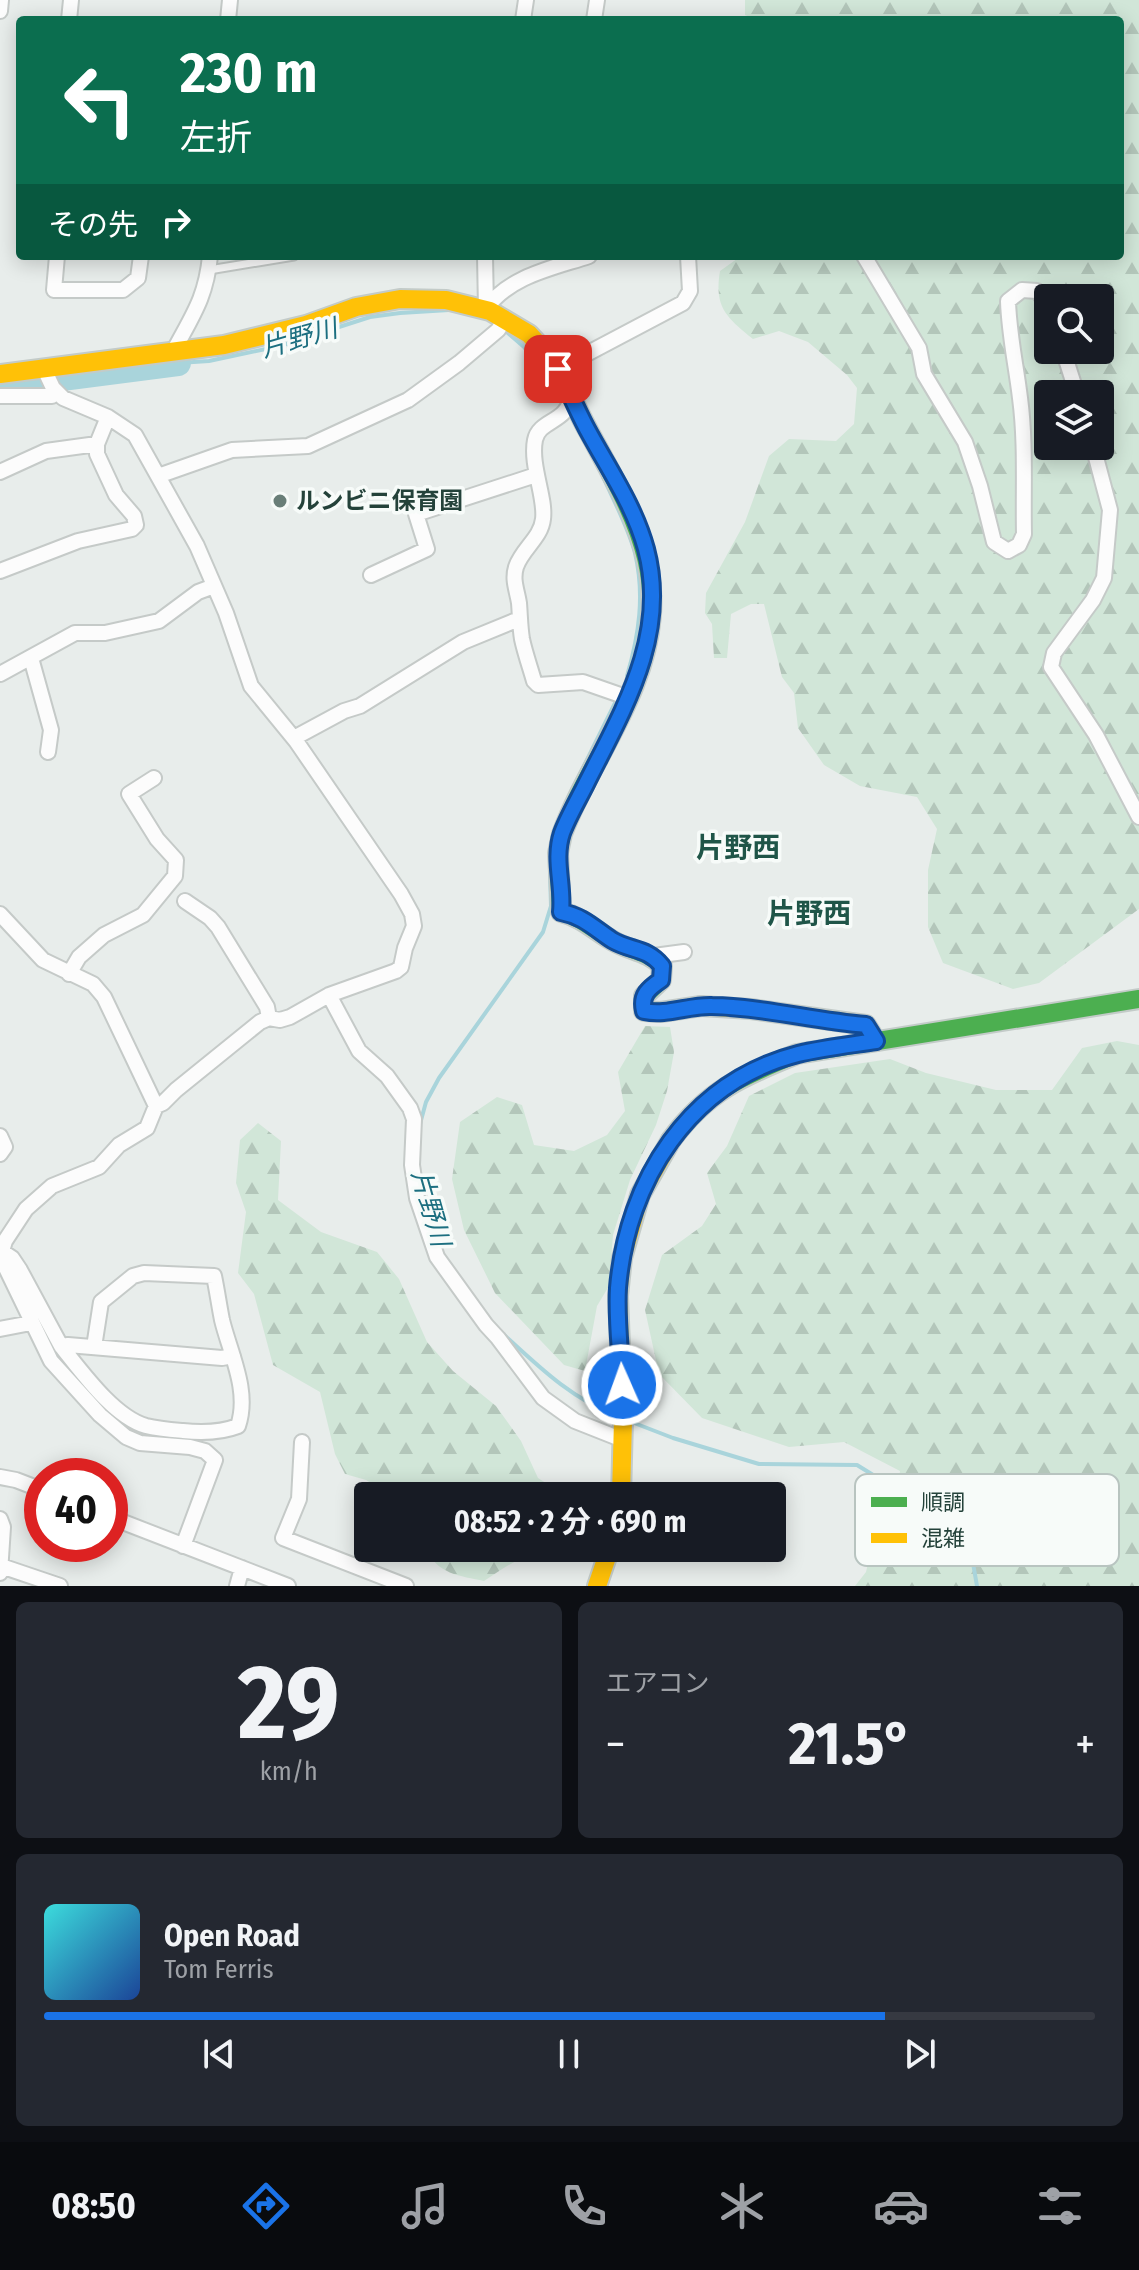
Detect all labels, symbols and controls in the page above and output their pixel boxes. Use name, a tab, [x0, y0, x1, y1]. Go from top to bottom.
text: 230 m	[180, 40, 317, 107]
icon: left	[48, 48, 152, 152]
text: 左折	[180, 116, 252, 160]
icon: right	[154, 200, 198, 244]
text: その先	[48, 207, 138, 243]
map controls	[1034, 284, 1114, 460]
button: search	[1034, 284, 1114, 364]
water label: 片野川	[257, 312, 344, 364]
pin	[524, 335, 592, 403]
icon: arrive	[536, 347, 580, 391]
button: layers	[1034, 380, 1114, 460]
place label: ルンビニ保育園	[296, 487, 464, 515]
marker: ルンビニ保育園	[271, 492, 289, 510]
district label: 片野西	[696, 831, 780, 864]
district label: 片野西	[767, 897, 851, 930]
water label: 片野川	[405, 1166, 457, 1253]
position arrow	[580, 1343, 664, 1427]
speed limit sign: 40	[24, 1458, 128, 1562]
legend	[855, 1474, 1119, 1566]
text: 順調	[921, 1489, 965, 1516]
text: 08:52 · 2 分 · 690 m	[454, 1504, 686, 1540]
text: 混雑	[921, 1525, 965, 1552]
text: 29	[238, 1641, 339, 1766]
text: エアコン	[606, 1668, 710, 1699]
text: 21.5°	[788, 1708, 912, 1780]
text: −	[606, 1718, 625, 1771]
text: +	[1075, 1718, 1095, 1771]
text: km/h	[260, 1756, 318, 1787]
text: Open Road	[164, 1918, 300, 1954]
text: Tom Ferris	[164, 1954, 274, 1985]
icon: previous	[197, 2032, 241, 2076]
icon: pause	[547, 2032, 591, 2076]
icon: next	[898, 2032, 942, 2076]
icon: directions	[238, 2178, 294, 2234]
icon: music	[397, 2178, 453, 2234]
icon: phone	[556, 2178, 612, 2234]
icon: climate	[714, 2178, 770, 2234]
icon: car	[873, 2178, 929, 2234]
icon: filters	[1032, 2178, 1088, 2234]
text: 08:50	[51, 2184, 136, 2228]

